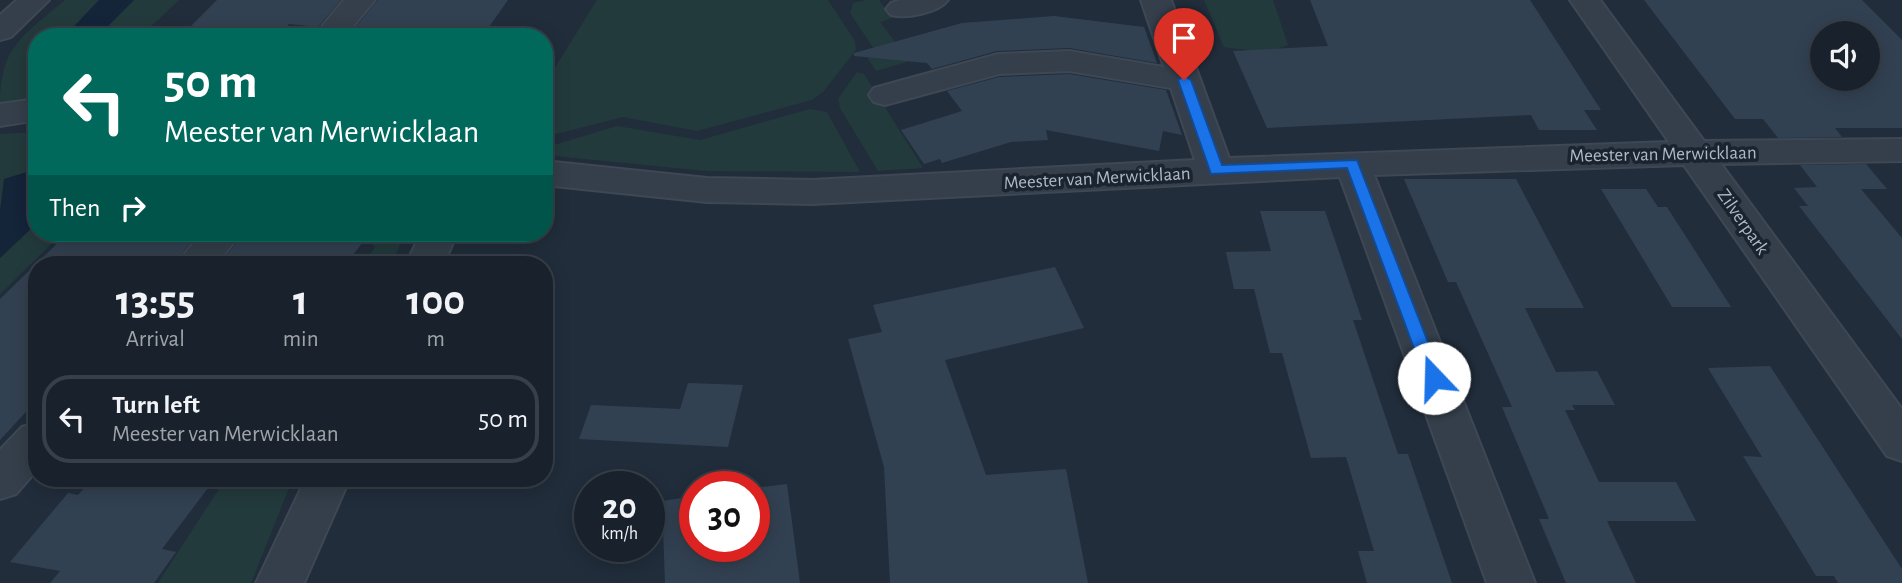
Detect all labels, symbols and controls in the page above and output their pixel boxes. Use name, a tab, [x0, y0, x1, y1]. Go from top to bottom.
pin	[1154, 8, 1214, 80]
icon: arrive	[1165, 19, 1203, 57]
map controls	[1810, 21, 1880, 91]
button: sound	[1810, 21, 1880, 91]
icon: left	[49, 56, 140, 147]
text: 50 m	[164, 58, 258, 107]
text: Meester van Merwicklaan	[164, 116, 479, 148]
street label: Meester van Merwicklaan	[1569, 143, 1757, 166]
street label: Meester van Merwicklaan	[1003, 164, 1191, 193]
street label: Zilverpark	[1713, 186, 1772, 258]
icon: right	[114, 189, 152, 227]
text: Then	[49, 195, 100, 221]
text: 13:55	[116, 280, 195, 322]
text: 1	[293, 280, 308, 322]
text: 100	[406, 280, 465, 322]
text: Arrival	[126, 328, 185, 351]
text: min	[283, 328, 319, 351]
text: m	[427, 328, 445, 351]
position arrow	[1397, 341, 1471, 415]
text: Turn left	[112, 392, 200, 418]
icon: left	[53, 400, 91, 438]
text: 50 m	[478, 406, 528, 432]
text: Meester van Merwicklaan	[112, 423, 339, 446]
speed limit sign: 30	[679, 471, 770, 562]
text: 20	[602, 490, 637, 525]
text: km/h	[601, 525, 638, 543]

